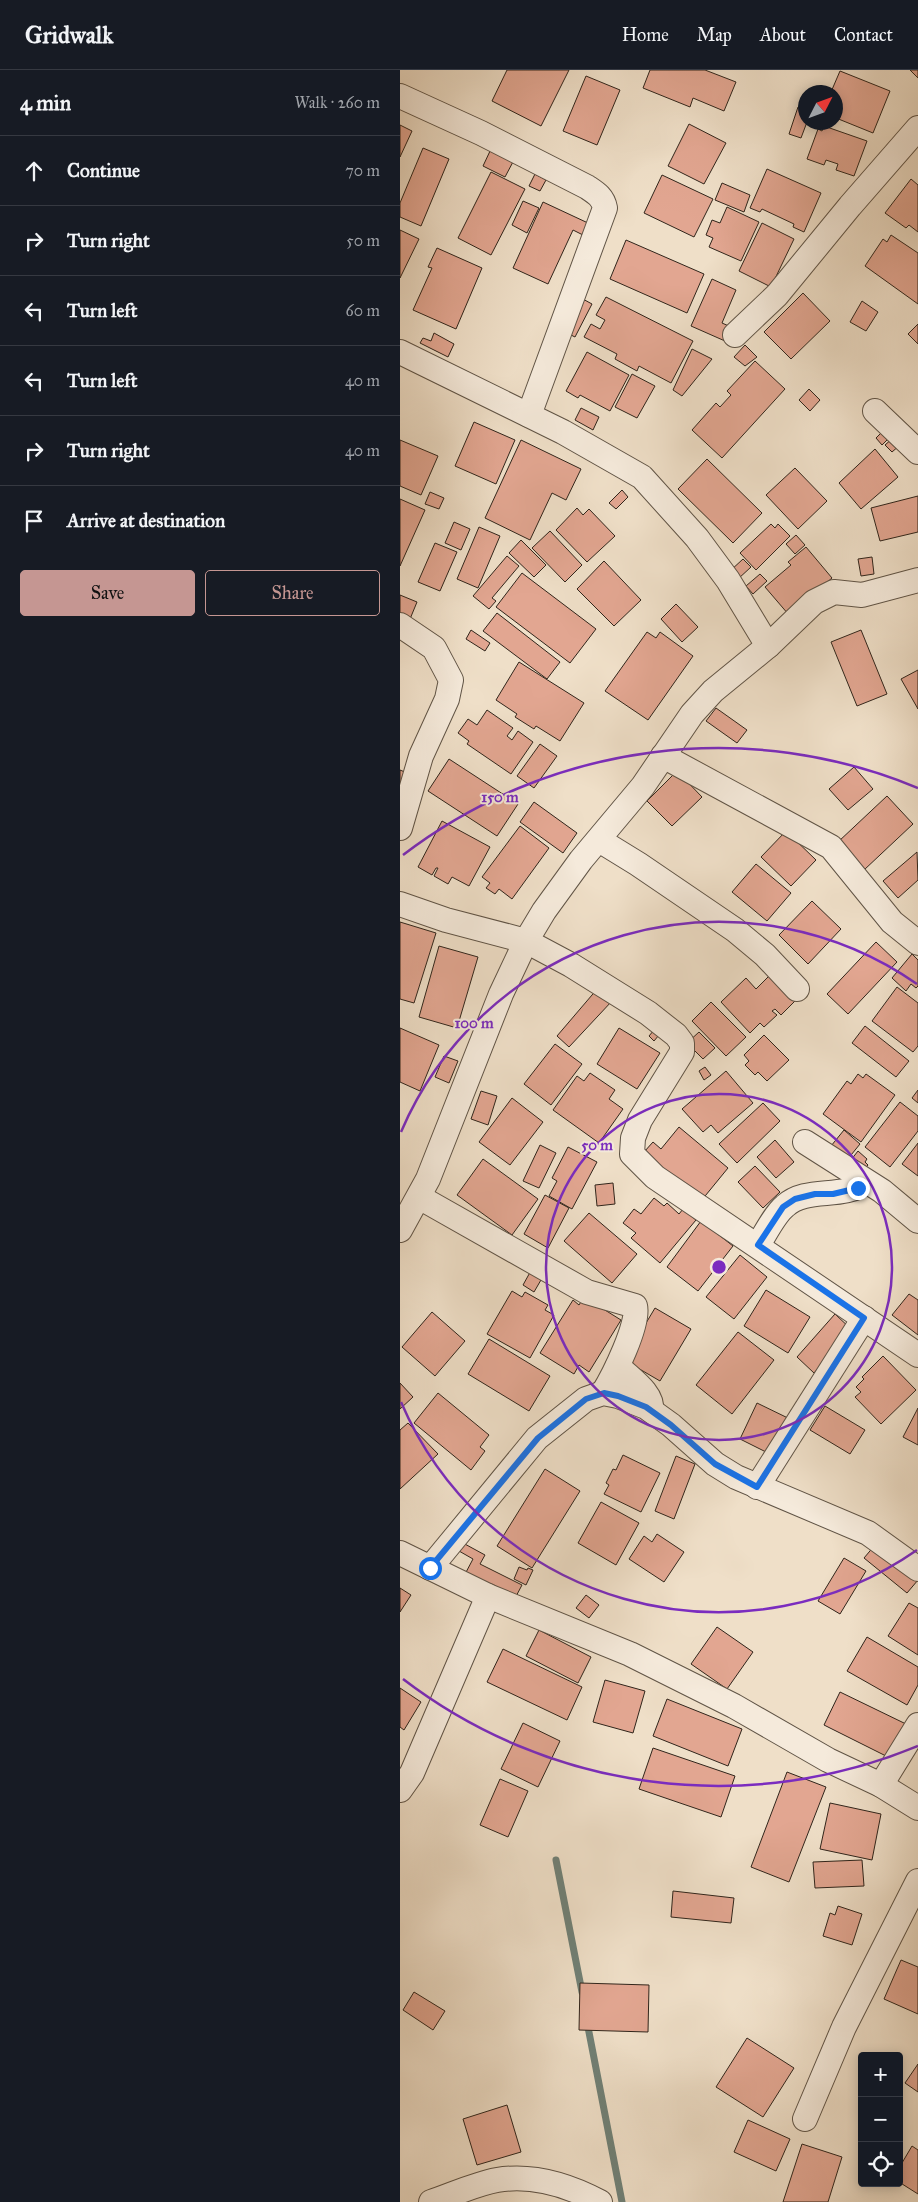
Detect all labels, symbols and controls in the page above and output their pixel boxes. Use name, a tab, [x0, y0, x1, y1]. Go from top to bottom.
text: Gridwalk	[25, 20, 113, 50]
text: Home	[622, 24, 669, 46]
text: Map	[697, 24, 732, 46]
text: About	[760, 24, 806, 46]
text: Contact	[834, 24, 893, 46]
north arrow	[798, 85, 843, 130]
text: 4 min	[20, 90, 71, 116]
text: Walk · 260 m	[294, 93, 380, 112]
icon: ahead	[20, 157, 48, 185]
text: Continue	[67, 159, 140, 182]
text: 70 m	[345, 161, 380, 180]
icon: right	[20, 227, 48, 255]
text: Turn right	[67, 229, 150, 252]
text: 50 m	[346, 231, 380, 250]
icon: left	[20, 297, 48, 325]
text: Turn left	[67, 299, 137, 322]
text: 60 m	[346, 301, 380, 320]
icon: left	[20, 367, 48, 395]
text: Turn left	[67, 369, 137, 392]
text: 40 m	[345, 371, 380, 390]
icon: right	[20, 437, 48, 465]
text: Turn right	[67, 439, 150, 462]
text: 40 m	[345, 441, 380, 460]
icon: arrive	[20, 507, 48, 535]
text: Arrive at destination	[67, 509, 225, 532]
button: Save	[20, 570, 195, 616]
button: Share	[205, 570, 380, 616]
text: 150 m	[481, 788, 519, 806]
text: 100 m	[454, 1014, 494, 1032]
text: 50 m	[581, 1136, 613, 1154]
route end	[847, 1177, 870, 1200]
centre of rings	[710, 1258, 728, 1276]
route start	[419, 1557, 442, 1580]
map controls	[858, 2052, 903, 2187]
button: +	[858, 2052, 903, 2097]
button: −	[858, 2097, 903, 2142]
button: locate	[858, 2142, 903, 2187]

